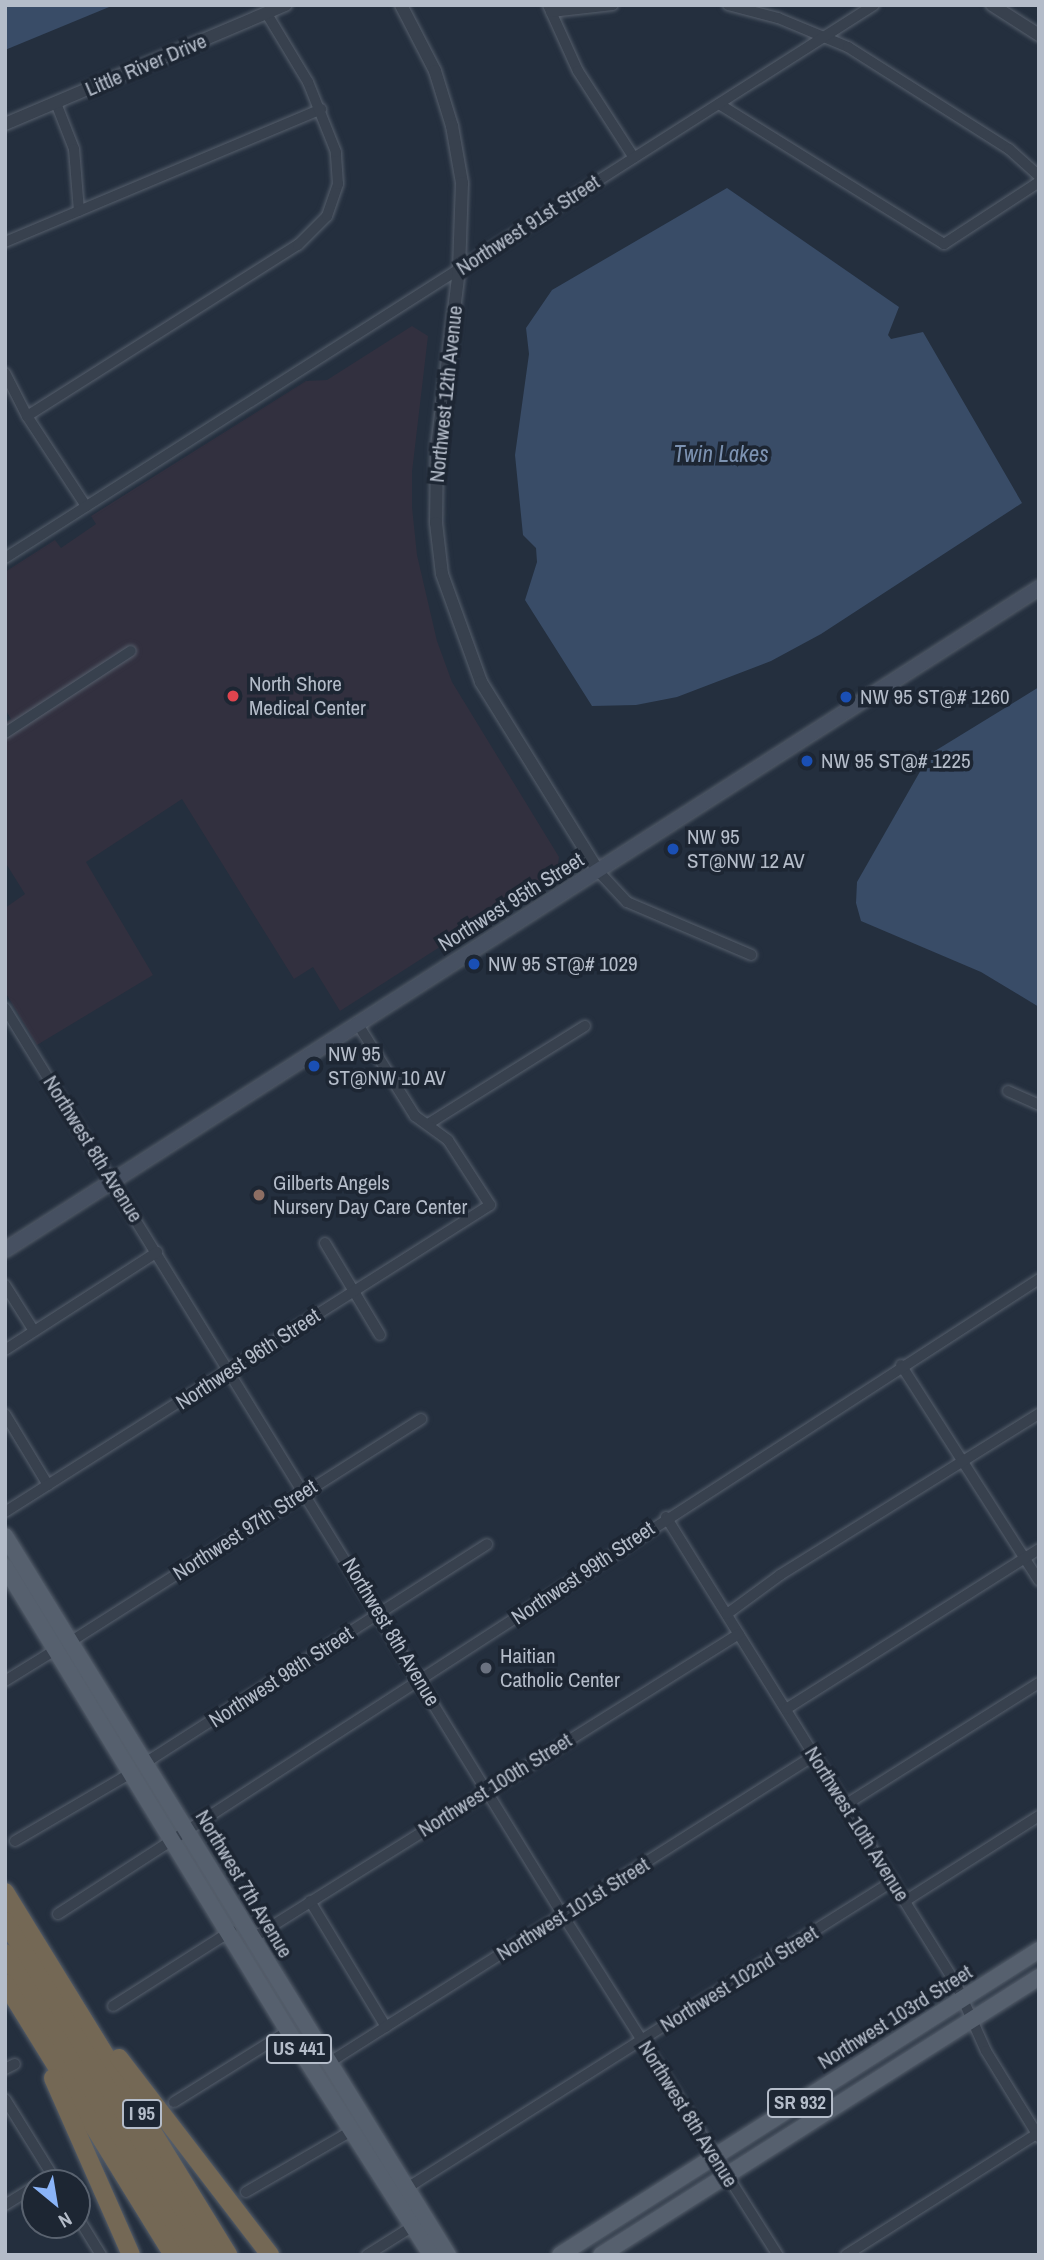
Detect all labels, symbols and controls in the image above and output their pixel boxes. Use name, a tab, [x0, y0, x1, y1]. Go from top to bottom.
street label: Little River Drive	[82, 28, 210, 102]
street label: Northwest 91st Street	[452, 169, 604, 281]
street label: Northwest 12th Avenue	[424, 304, 468, 484]
water label: Twin Lakes	[673, 440, 769, 468]
place label: North Shore Medical Center	[249, 671, 366, 721]
place label: NW 95 ST@# 1260	[860, 684, 1010, 710]
marker: North Shore Medical Center	[223, 686, 243, 706]
marker: NW 95 ST@# 1260	[838, 689, 854, 705]
place label: NW 95 ST@# 1225	[821, 748, 971, 774]
marker: NW 95 ST@# 1225	[799, 753, 815, 769]
place label: NW 95 ST@NW 12 AV	[687, 824, 806, 874]
marker: NW 95 ST@NW 12 AV	[665, 841, 681, 857]
street label: Northwest 95th Street	[434, 847, 588, 957]
place label: NW 95 ST@# 1029	[488, 951, 638, 977]
marker: NW 95 ST@# 1029	[466, 956, 482, 972]
place label: NW 95 ST@NW 10 AV	[328, 1041, 447, 1091]
marker: NW 95 ST@NW 10 AV	[306, 1058, 322, 1074]
street label: Northwest 8th Avenue	[38, 1071, 148, 1227]
place label: Gilberts Angels Nursery Day Care Center	[273, 1170, 467, 1220]
marker: Gilberts Angels Nursery Day Care Center	[251, 1187, 267, 1203]
street label: Northwest 96th Street	[171, 1303, 325, 1415]
street label: Northwest 97th Street	[168, 1474, 322, 1586]
street label: Northwest 99th Street	[507, 1516, 659, 1630]
street label: Northwest 8th Avenue	[337, 1553, 445, 1711]
street label: Northwest 98th Street	[204, 1621, 358, 1733]
place label: Haitian Catholic Center	[500, 1643, 620, 1693]
marker: Haitian Catholic Center	[478, 1660, 494, 1676]
street label: Northwest 100th Street	[414, 1728, 576, 1842]
street label: Northwest 10th Avenue	[799, 1742, 915, 1906]
street label: Northwest 7th Avenue	[190, 1805, 298, 1963]
street label: Northwest 101st Street	[492, 1852, 654, 1966]
street label: Northwest 102nd Street	[656, 1920, 822, 2038]
street label: Northwest 103rd Street	[813, 1959, 977, 2075]
road number: US 441	[266, 2034, 332, 2064]
street label: Northwest 8th Avenue	[633, 2036, 743, 2192]
road number: SR 932	[767, 2088, 833, 2118]
road number: I 95	[121, 2098, 163, 2130]
north arrow	[21, 2169, 91, 2239]
text: N	[54, 2206, 77, 2235]

